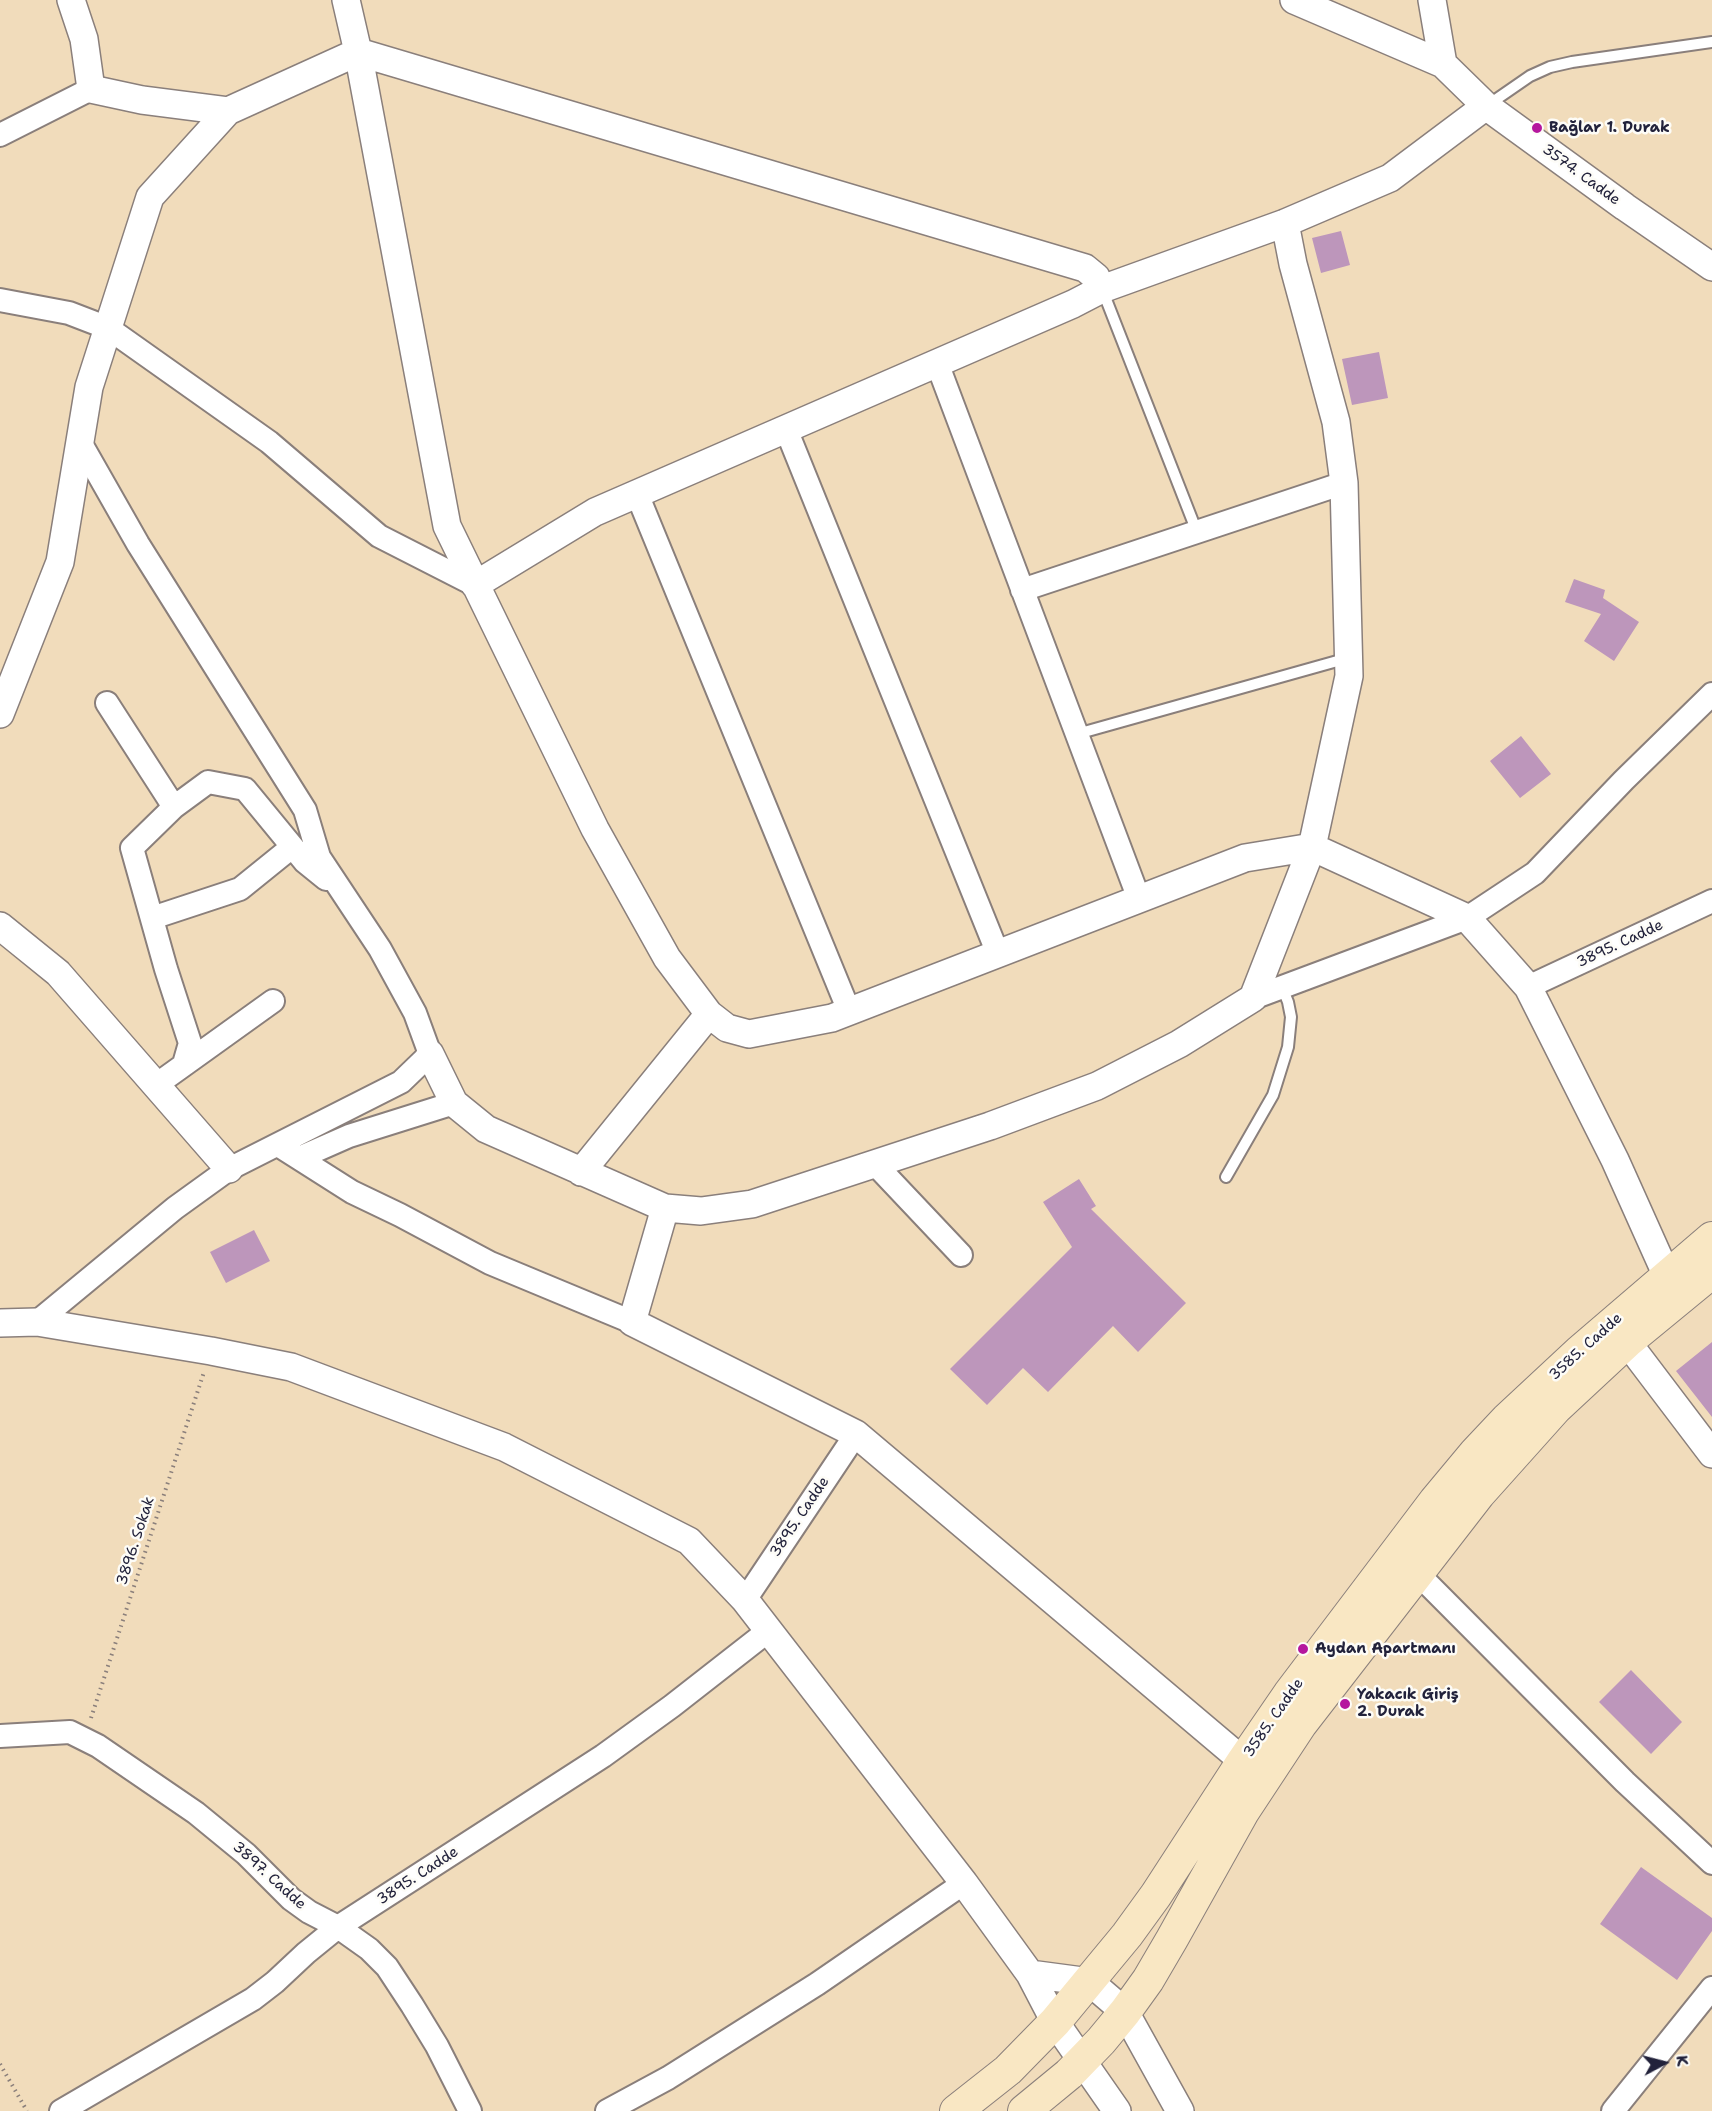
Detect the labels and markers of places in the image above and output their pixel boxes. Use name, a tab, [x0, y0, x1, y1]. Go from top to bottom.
place label: Bağlar 1. Durak	[1549, 119, 1670, 137]
marker: Bağlar 1. Durak	[1530, 121, 1544, 135]
place label: Aydan Apartmanı	[1315, 1640, 1456, 1658]
marker: Aydan Apartmanı	[1296, 1642, 1310, 1656]
place label: Yakacık Giriş 2. Durak	[1357, 1686, 1459, 1721]
marker: Yakacık Giriş 2. Durak	[1338, 1697, 1352, 1711]

